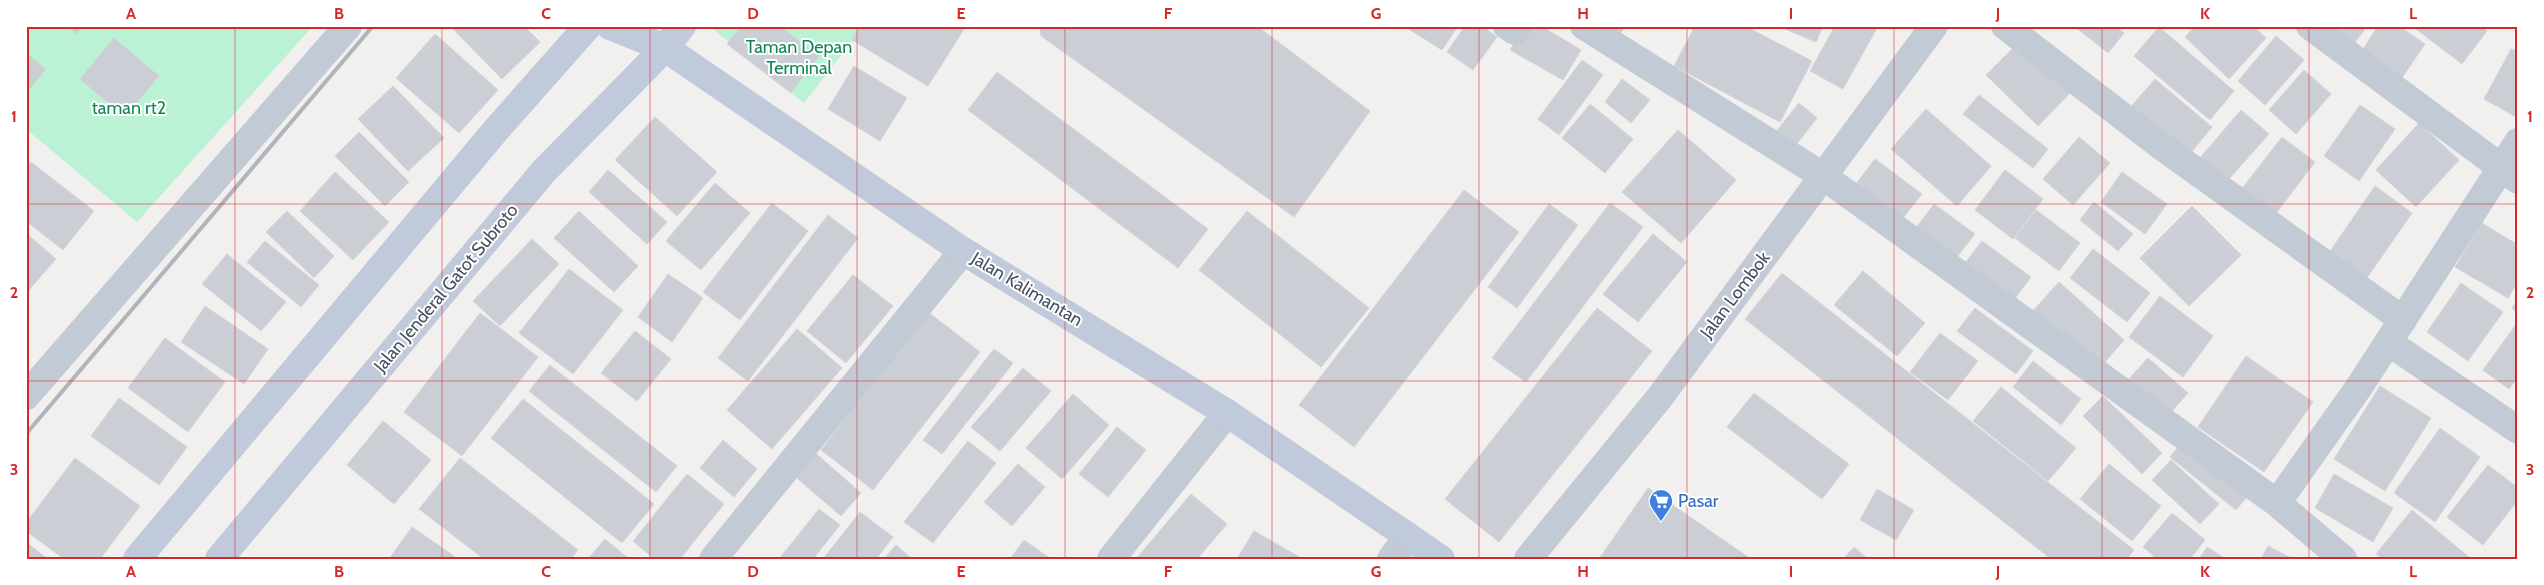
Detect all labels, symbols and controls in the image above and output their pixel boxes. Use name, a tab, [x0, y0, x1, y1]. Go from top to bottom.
text: A	[126, 4, 136, 23]
text: B	[334, 4, 344, 23]
text: C	[541, 4, 551, 23]
text: D	[747, 4, 759, 23]
text: E	[956, 4, 966, 23]
text: F	[1164, 4, 1173, 23]
text: G	[1371, 4, 1381, 23]
text: H	[1577, 4, 1589, 23]
text: I	[1789, 4, 1793, 23]
text: J	[1995, 4, 2000, 23]
text: K	[2200, 4, 2210, 23]
text: L	[2409, 4, 2417, 23]
park label: Taman Depan Terminal	[746, 36, 852, 79]
park label: taman rt2	[92, 97, 166, 119]
text: 1	[11, 107, 17, 126]
text: 1	[2527, 107, 2533, 126]
street label: Jalan Jenderal Gatot Subroto	[369, 199, 523, 377]
street label: Jalan Kalimantan	[966, 247, 1087, 331]
street label: Jalan Lombok	[1695, 247, 1775, 343]
text: 2	[10, 283, 18, 302]
text: 2	[2526, 283, 2534, 302]
text: 3	[10, 460, 18, 479]
text: 3	[2526, 460, 2534, 479]
supermarket icon: Pasar	[1648, 488, 1674, 522]
place label: Pasar	[1678, 490, 1719, 512]
text: A	[126, 562, 136, 581]
text: B	[334, 562, 344, 581]
text: C	[541, 562, 551, 581]
text: D	[747, 562, 759, 581]
text: E	[956, 562, 966, 581]
text: F	[1164, 562, 1173, 581]
text: G	[1371, 562, 1381, 581]
text: H	[1577, 562, 1589, 581]
text: I	[1789, 562, 1793, 581]
text: J	[1995, 562, 2000, 581]
text: K	[2200, 562, 2210, 581]
text: L	[2409, 562, 2417, 581]

